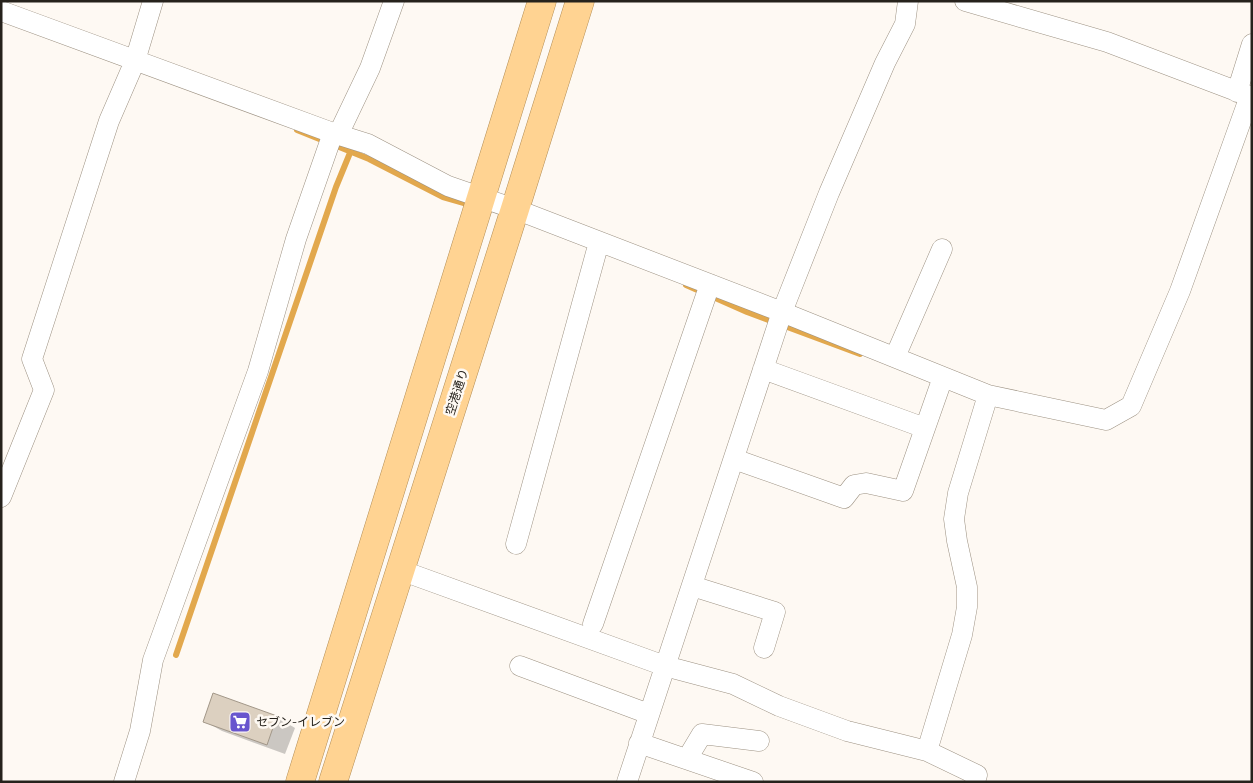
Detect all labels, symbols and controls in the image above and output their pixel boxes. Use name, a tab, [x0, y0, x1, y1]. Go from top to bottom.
street label: 空港通り	[441, 366, 472, 417]
supermarket icon: セブン-イレブン	[228, 710, 252, 734]
place label: セブン-イレブン	[256, 713, 345, 730]

